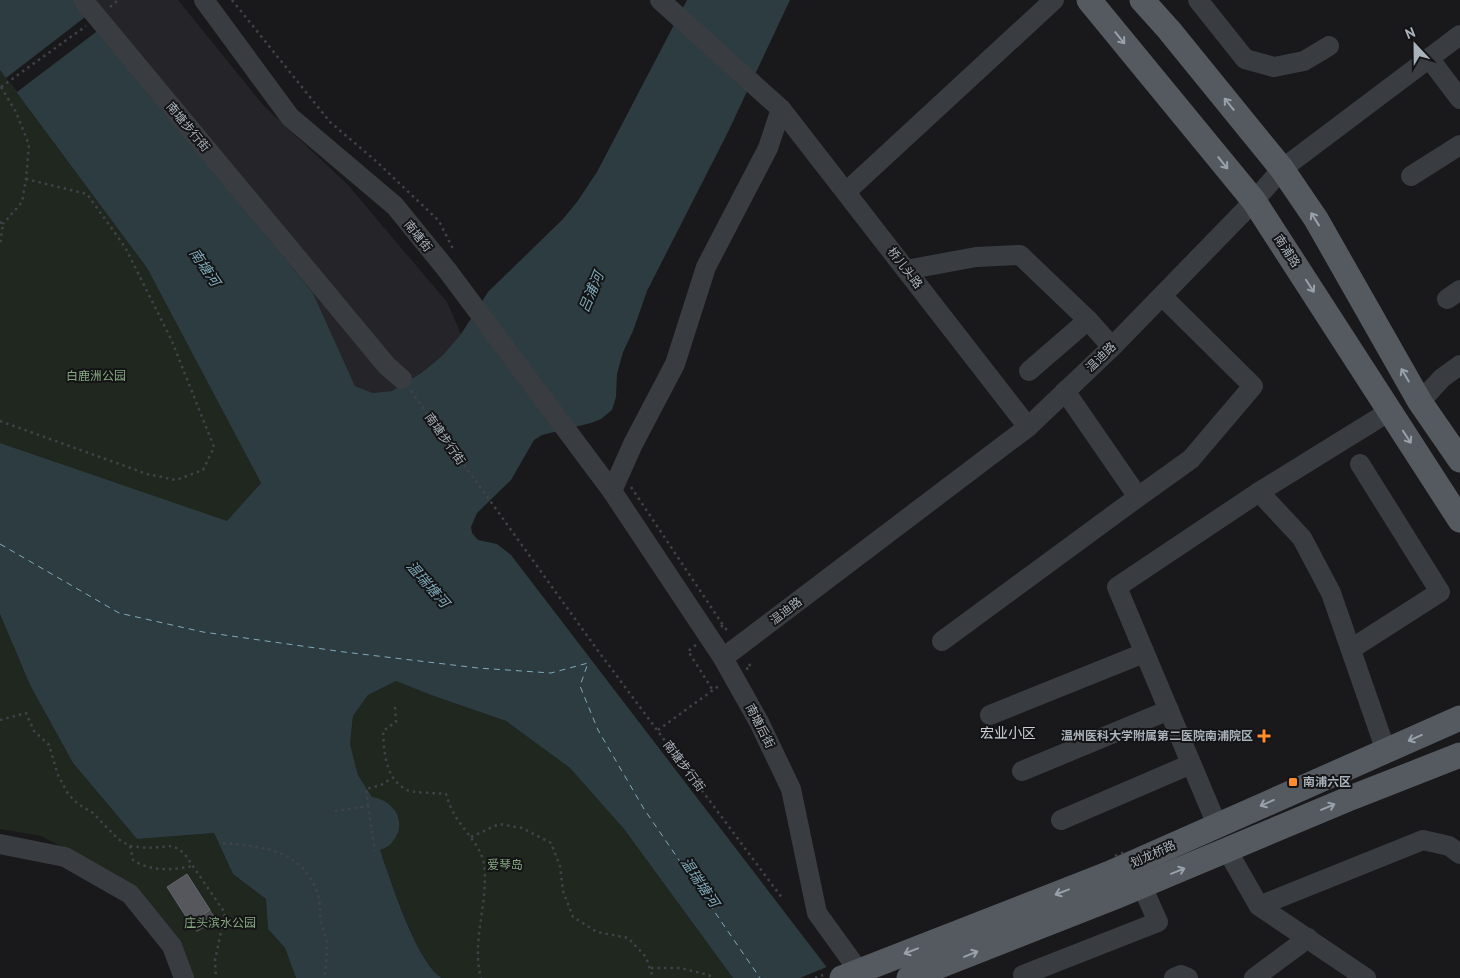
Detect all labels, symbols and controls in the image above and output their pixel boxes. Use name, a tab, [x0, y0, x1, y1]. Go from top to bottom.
north arrow	[1390, 20, 1440, 70]
text: N	[1402, 23, 1418, 43]
one-way arrow	[1114, 31, 1125, 44]
one-way arrow	[1224, 98, 1235, 111]
street label: 南塘步行街	[163, 99, 213, 154]
one-way arrow	[1217, 157, 1229, 170]
one-way arrow	[1310, 212, 1321, 226]
street label: 南塘街	[401, 217, 436, 254]
street label: 南浦路	[1271, 232, 1304, 270]
street label: 桥儿头路	[885, 244, 926, 291]
water label: 南塘河	[186, 245, 226, 292]
water label: 吕浦河	[575, 266, 609, 315]
one-way arrow	[1305, 279, 1315, 293]
street label: 温迪路	[1082, 339, 1119, 375]
park label: 白鹿洲公园	[66, 368, 126, 383]
one-way arrow	[1400, 368, 1409, 383]
street label: 南塘步行街	[422, 410, 469, 468]
one-way arrow	[1402, 430, 1412, 444]
water label: 温瑞塘河	[403, 557, 455, 613]
street label: 温迪路	[767, 594, 805, 627]
street label: 南塘后街	[743, 701, 778, 751]
district label: 宏业小区	[980, 724, 1036, 742]
place label: 温州医科大学附属第二医院南浦院区	[1061, 728, 1253, 743]
marker: 温州医科大学附属第二医院南浦院区	[1257, 729, 1271, 743]
one-way arrow	[1408, 733, 1423, 743]
street label: 南塘步行街	[660, 737, 708, 794]
place label: 南浦六区	[1303, 774, 1351, 789]
marker: 南浦六区	[1287, 776, 1299, 788]
one-way arrow	[1260, 799, 1275, 809]
one-way arrow	[1320, 802, 1335, 812]
street label: 划龙桥路	[1128, 837, 1178, 870]
water label: 温瑞塘河	[677, 854, 725, 913]
park label: 爱琴岛	[487, 857, 523, 872]
one-way arrow	[1170, 865, 1185, 875]
one-way arrow	[1055, 888, 1070, 897]
park label: 庄头滨水公园	[184, 915, 256, 930]
one-way arrow	[904, 947, 919, 956]
one-way arrow	[963, 948, 978, 957]

